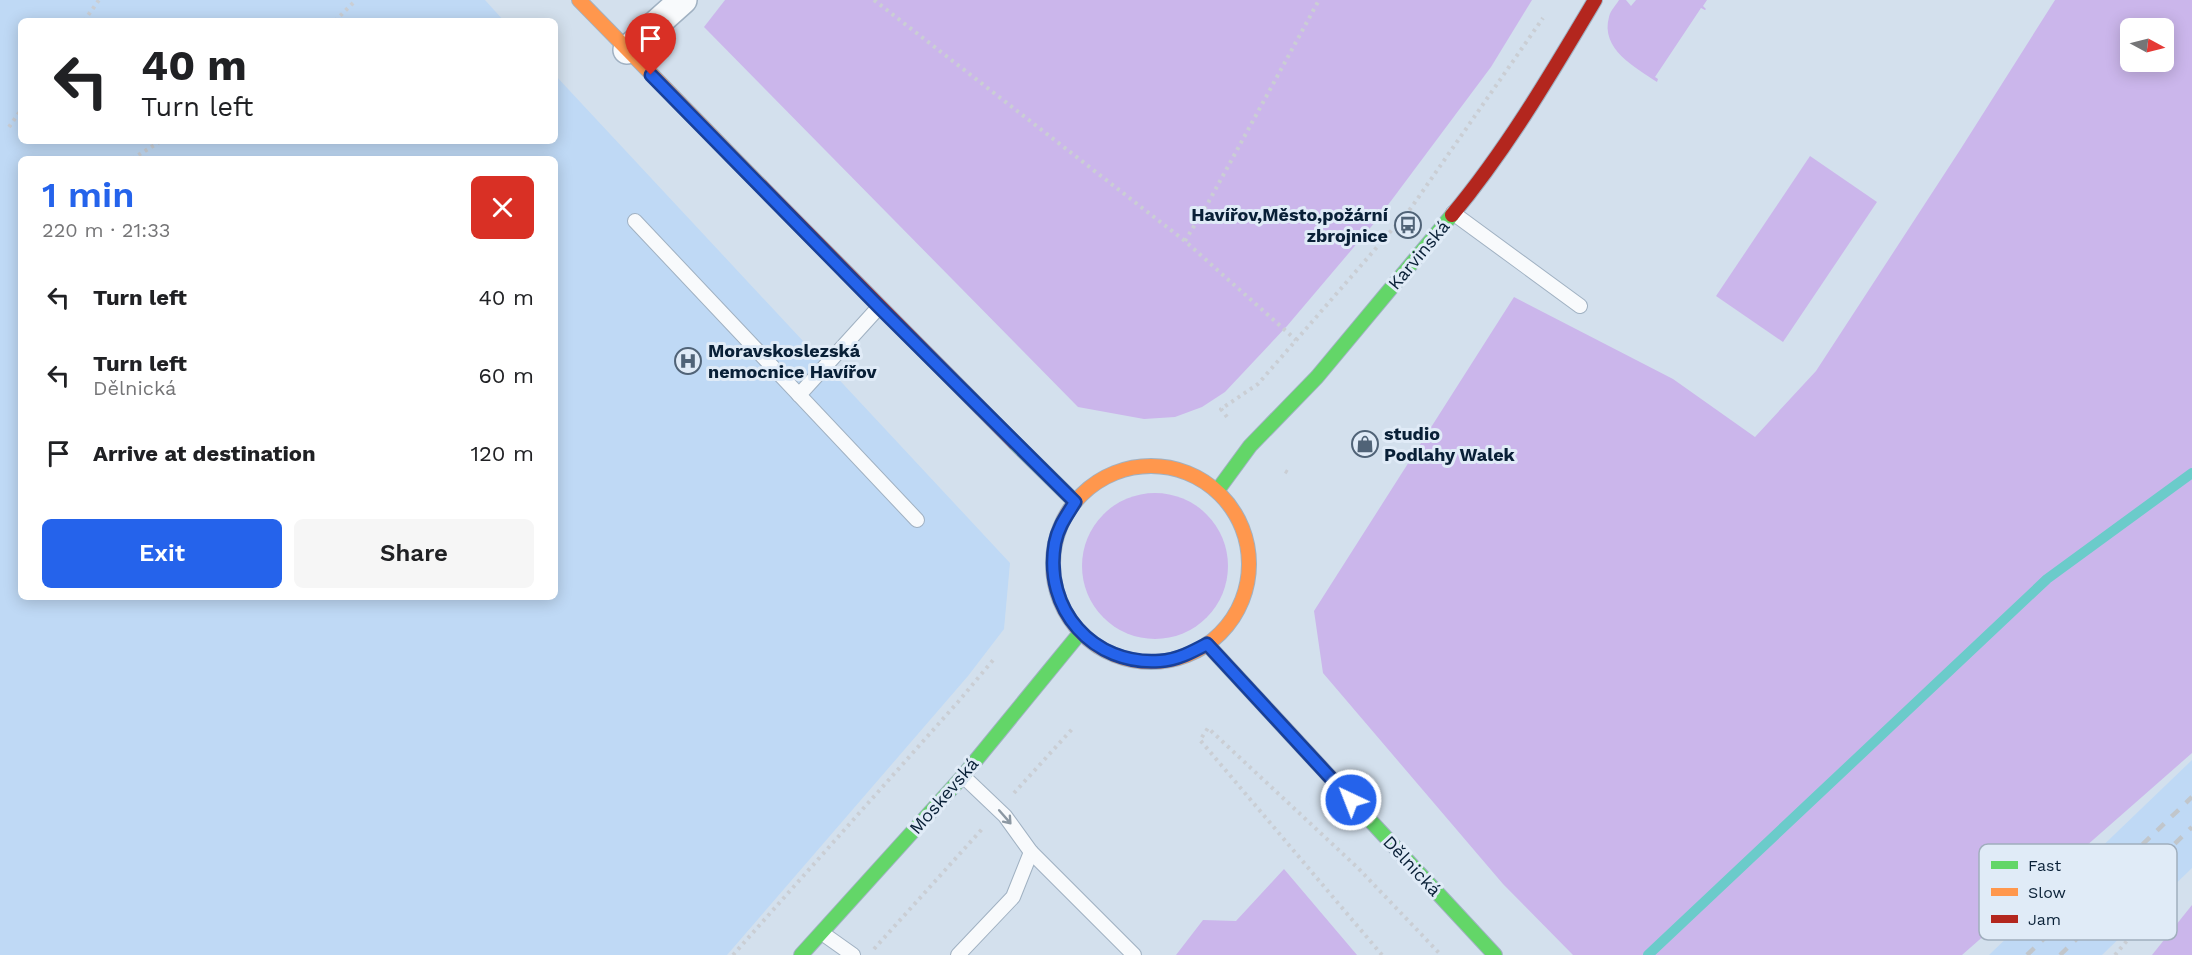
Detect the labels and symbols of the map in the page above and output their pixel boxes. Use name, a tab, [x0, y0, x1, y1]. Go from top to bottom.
pin	[625, 13, 676, 75]
north arrow	[2120, 18, 2174, 72]
place label: Havířov,Město,požární zbrojnice	[1191, 204, 1389, 246]
bus stop icon: Havířov,Město,požární zbrojnice	[1393, 210, 1423, 240]
street label: Karvinská	[1384, 216, 1454, 294]
place label: Moravskoslezská nemocnice Havířov	[708, 340, 878, 382]
hospital icon: Moravskoslezská nemocnice Havířov	[673, 346, 703, 376]
place label: studio Podlahy Walek	[1384, 423, 1516, 465]
shop icon: studio Podlahy Walek	[1350, 429, 1380, 459]
street label: Moskevská	[905, 753, 982, 838]
position arrow	[1319, 768, 1383, 832]
one-way arrow	[998, 809, 1011, 825]
street label: Dělnická	[1379, 831, 1446, 900]
legend	[1979, 844, 2177, 940]
text: Fast	[2028, 856, 2061, 875]
text: Slow	[2028, 883, 2066, 902]
text: Jam	[2028, 910, 2061, 929]

